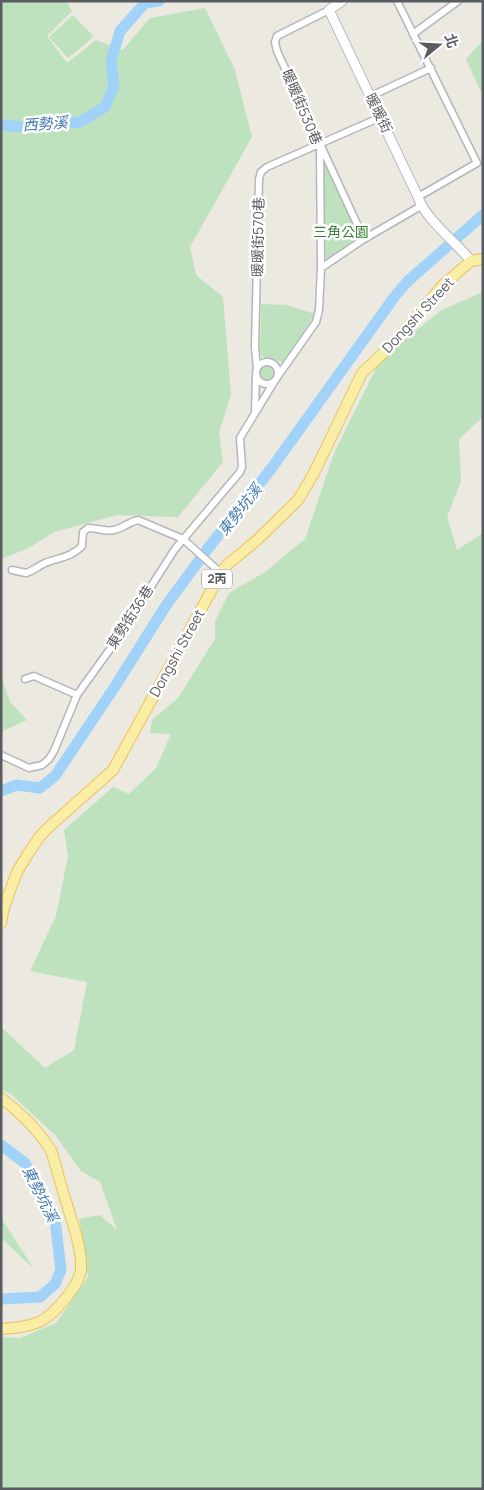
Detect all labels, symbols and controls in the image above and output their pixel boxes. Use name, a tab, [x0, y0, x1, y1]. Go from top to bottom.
north arrow	[414, 20, 464, 70]
text: 北	[441, 31, 463, 50]
street label: 暖暖街530巷	[278, 66, 327, 148]
street label: 暖暖街	[362, 90, 397, 136]
water label: 西勢溪	[22, 111, 70, 136]
street label: 暖暖街570巷	[247, 197, 268, 277]
park label: 三角公園	[313, 222, 369, 241]
street label: Dongshi Street	[378, 272, 458, 357]
water label: 東勢坑溪	[213, 478, 268, 540]
road number: 2丙	[202, 570, 232, 588]
street label: 東勢街36巷	[102, 581, 157, 652]
street label: Dongshi Street	[145, 605, 209, 700]
water label: 東勢坑溪	[17, 1162, 64, 1227]

